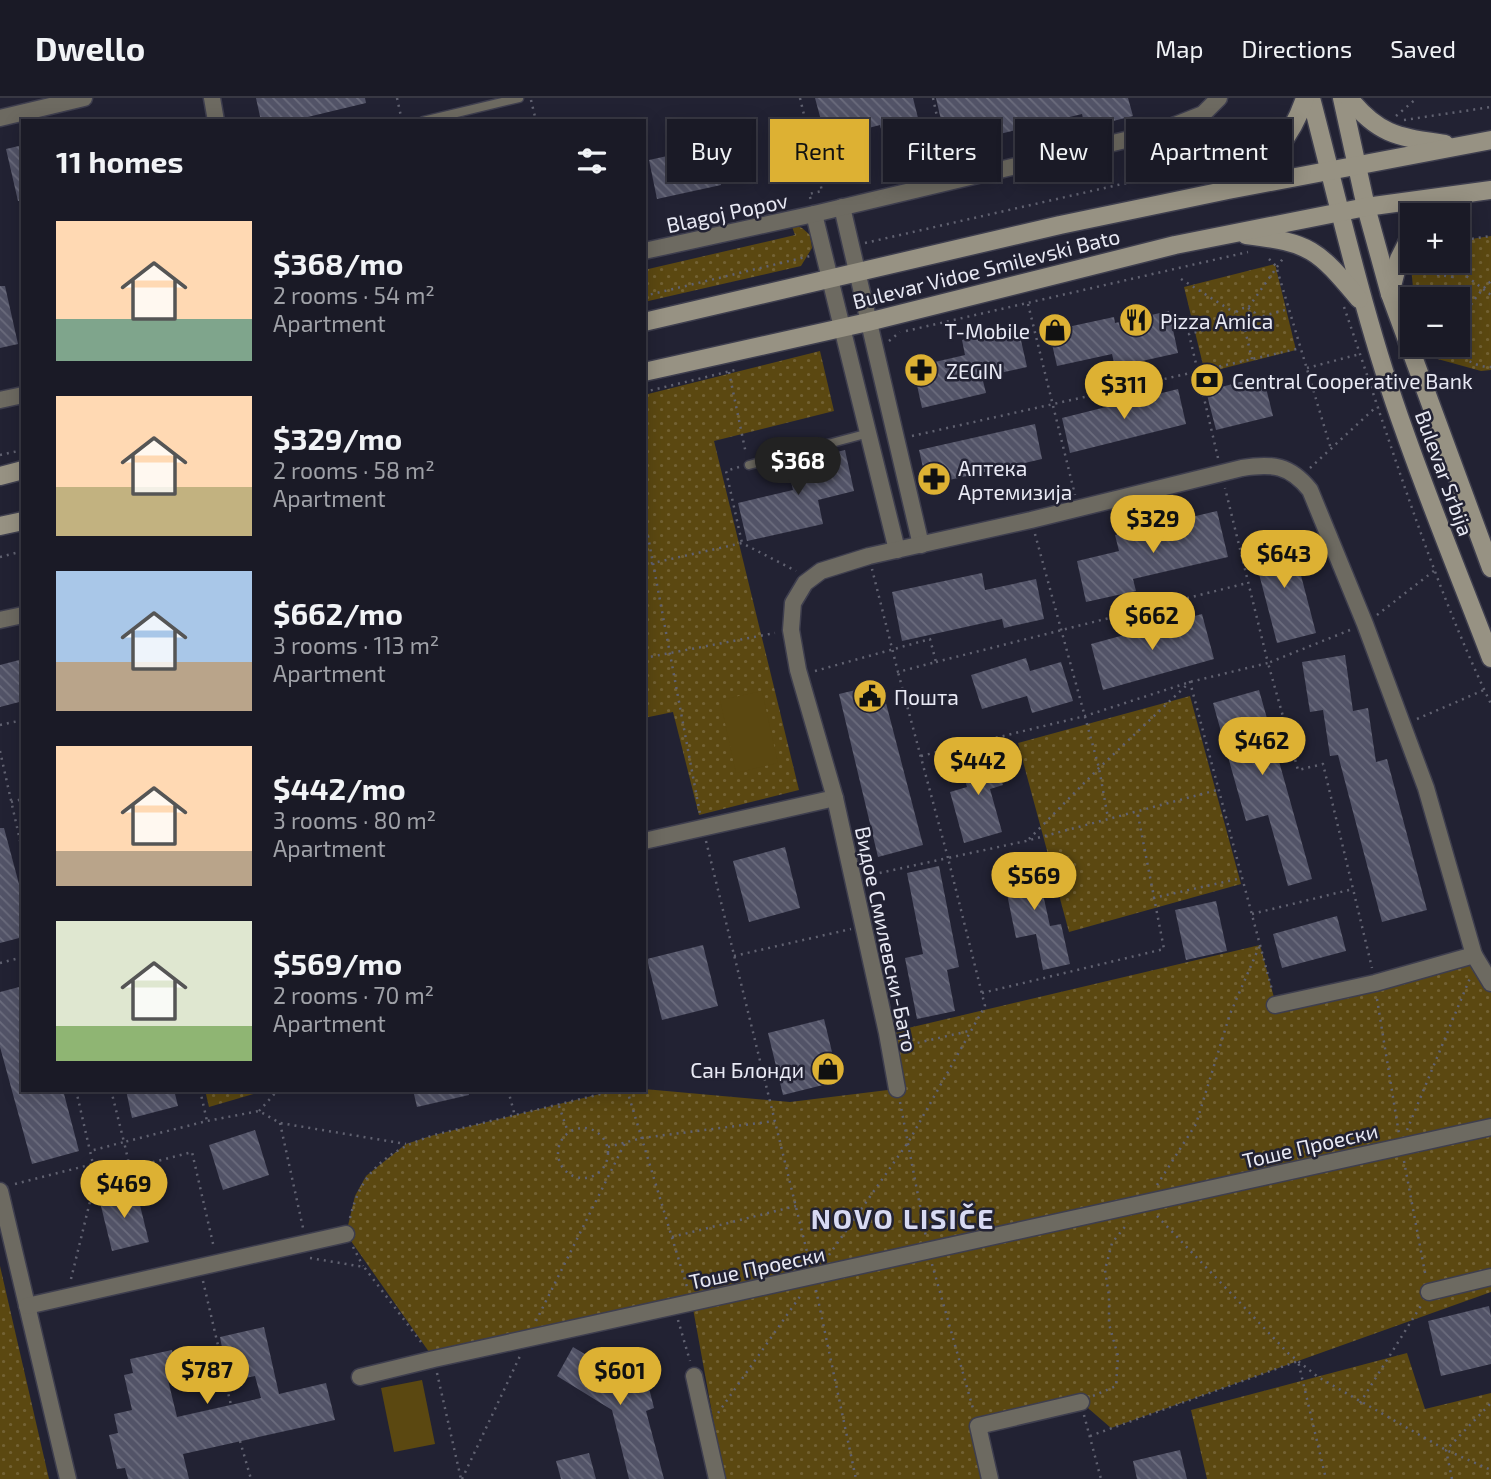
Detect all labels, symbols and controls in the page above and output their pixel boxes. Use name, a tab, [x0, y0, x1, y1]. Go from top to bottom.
text: Dwello	[35, 28, 145, 68]
text: Map	[1155, 34, 1203, 63]
text: Directions	[1241, 34, 1352, 63]
text: Saved	[1390, 34, 1456, 63]
chip: Buy	[667, 119, 756, 182]
chip: Rent	[770, 119, 869, 182]
chip: Filters	[883, 119, 1001, 182]
chip: New	[1015, 119, 1112, 182]
chip: Apartment	[1126, 119, 1292, 182]
icon: filters	[573, 142, 611, 180]
text: 11 homes	[56, 143, 183, 179]
street label: Blagoj Popov	[664, 187, 790, 238]
map controls	[1400, 203, 1470, 357]
button: +	[1400, 203, 1470, 273]
street label: Bulevar Vidoe Smilevski Bato	[850, 223, 1122, 313]
text: $368/mo	[273, 245, 404, 281]
icon: home	[112, 249, 196, 333]
text: 2 rooms · 54 m²	[273, 281, 435, 309]
button: −	[1400, 287, 1470, 357]
restaurant icon: Pizza Amica	[1117, 301, 1155, 339]
place label: Pizza Amica	[1160, 308, 1273, 333]
text: Apartment	[273, 309, 386, 337]
shop icon: T-Mobile	[1036, 311, 1074, 349]
place label: T-Mobile	[944, 318, 1030, 343]
pharmacy icon: ZEGIN	[902, 351, 940, 389]
place label: ZEGIN	[946, 358, 1003, 383]
bank icon: Central Cooperative Bank	[1188, 361, 1226, 399]
pin: $311	[1083, 362, 1165, 421]
place label: Central Cooperative Bank	[1232, 368, 1473, 393]
text: $311	[1101, 370, 1147, 398]
street label: Bulevar Srbija	[1410, 407, 1479, 540]
text: $329/mo	[273, 420, 402, 456]
icon: home	[112, 424, 196, 508]
pin: $368	[757, 438, 839, 497]
text: $368	[771, 446, 825, 474]
place label: Аптека Артемизија	[958, 455, 1072, 505]
text: 2 rooms · 58 m²	[273, 456, 435, 484]
pharmacy icon: Аптека Артемизија	[915, 460, 953, 498]
text: Apartment	[273, 484, 386, 512]
pin: $329	[1112, 496, 1194, 555]
text: $329	[1126, 504, 1180, 532]
pin: $643	[1243, 531, 1325, 590]
text: $643	[1257, 539, 1311, 567]
pin: $662	[1111, 592, 1193, 652]
text: $662/mo	[273, 595, 403, 631]
icon: home	[112, 599, 196, 683]
text: $662	[1125, 601, 1179, 629]
text: 3 rooms · 113 m²	[273, 631, 439, 659]
text: Apartment	[273, 659, 386, 687]
public building icon: Пошта	[851, 677, 889, 715]
place label: Пошта	[894, 684, 959, 709]
pin: $462	[1221, 718, 1303, 777]
text: $462	[1235, 726, 1289, 754]
pin: $442	[937, 738, 1019, 797]
text: $442	[950, 746, 1006, 774]
text: $442/mo	[273, 770, 406, 806]
icon: home	[112, 774, 196, 858]
text: 3 rooms · 80 m²	[273, 806, 436, 834]
street label: Видое Смилевски-Бато	[851, 824, 923, 1054]
text: Apartment	[273, 834, 386, 862]
pin: $569	[993, 852, 1075, 912]
text: $569	[1007, 861, 1061, 889]
text: $569/mo	[273, 945, 402, 981]
icon: home	[112, 949, 196, 1033]
text: 2 rooms · 70 m²	[273, 981, 434, 1009]
text: Apartment	[273, 1009, 386, 1037]
shop icon: Сан Блонди	[809, 1050, 847, 1088]
place label: Сан Блонди	[690, 1057, 804, 1082]
street label: Тоше Проески	[1240, 1117, 1380, 1173]
pin: $469	[83, 1160, 165, 1220]
text: $469	[96, 1169, 152, 1197]
district label: NOVO LISIČE	[811, 1201, 995, 1235]
street label: Тоше Проески	[687, 1240, 827, 1294]
pin: $787	[166, 1346, 248, 1406]
pin: $601	[579, 1348, 661, 1407]
text: $787	[181, 1355, 233, 1383]
text: $601	[594, 1356, 646, 1384]

